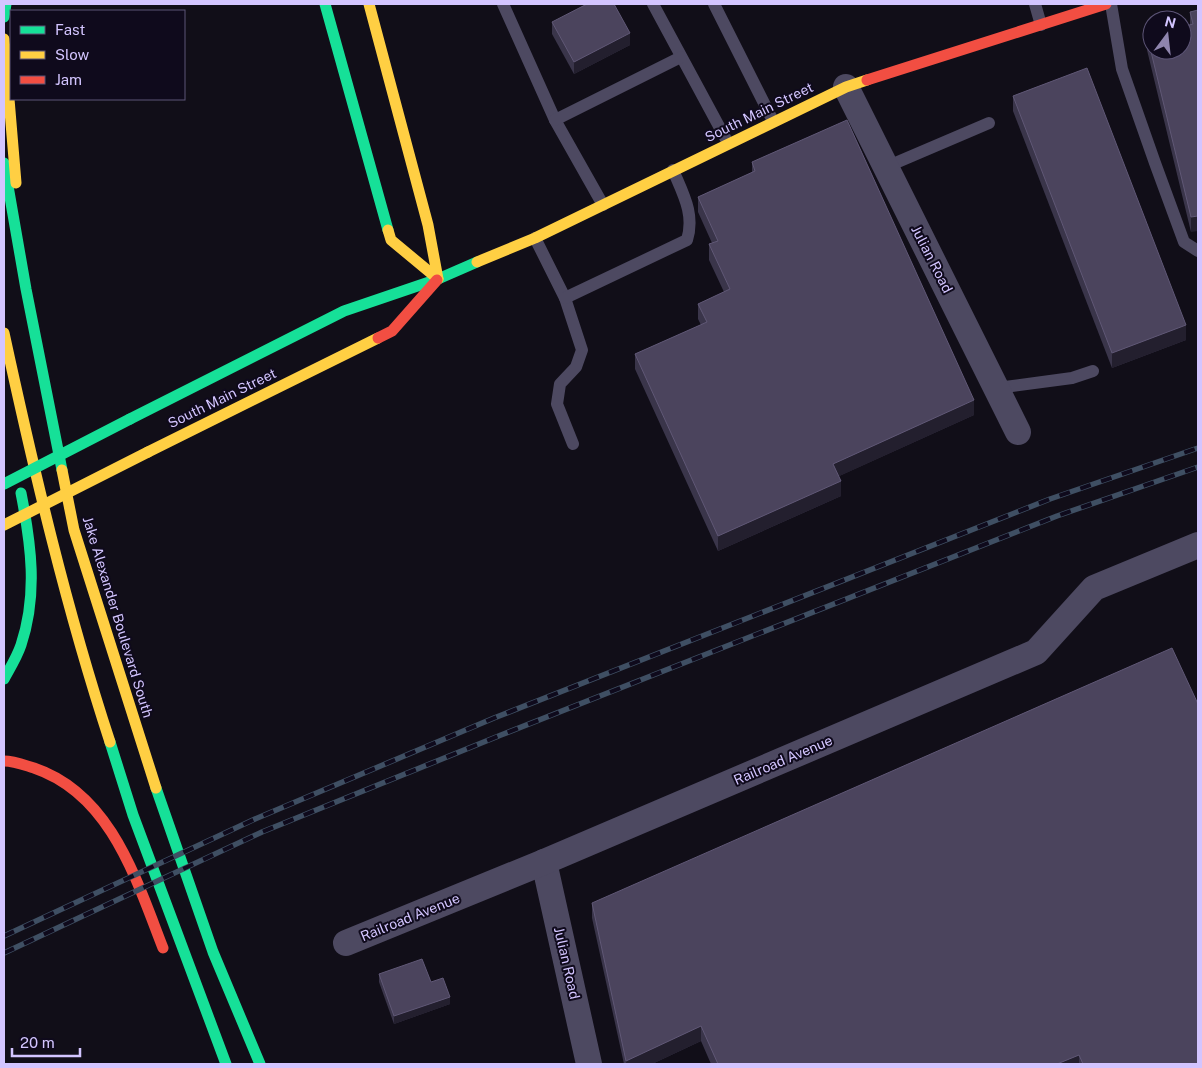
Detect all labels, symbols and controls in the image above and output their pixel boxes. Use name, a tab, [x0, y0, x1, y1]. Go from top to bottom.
legend	[10, 10, 185, 100]
north arrow	[1142, 10, 1192, 60]
text: N	[1163, 13, 1178, 32]
text: Fast	[55, 21, 85, 38]
text: Slow	[55, 46, 90, 63]
text: Jam	[55, 71, 82, 88]
street label: South Main Street	[702, 79, 816, 145]
street label: Julian Road	[908, 223, 956, 295]
street label: South Main Street	[165, 365, 279, 431]
street label: Jake Alexander Boulevard South	[80, 514, 156, 720]
street label: Railroad Avenue	[731, 732, 835, 788]
street label: Railroad Avenue	[358, 890, 462, 944]
street label: Julian Road	[551, 925, 583, 1001]
scale bar	[12, 1026, 80, 1058]
text: 20 m	[20, 1034, 55, 1051]

